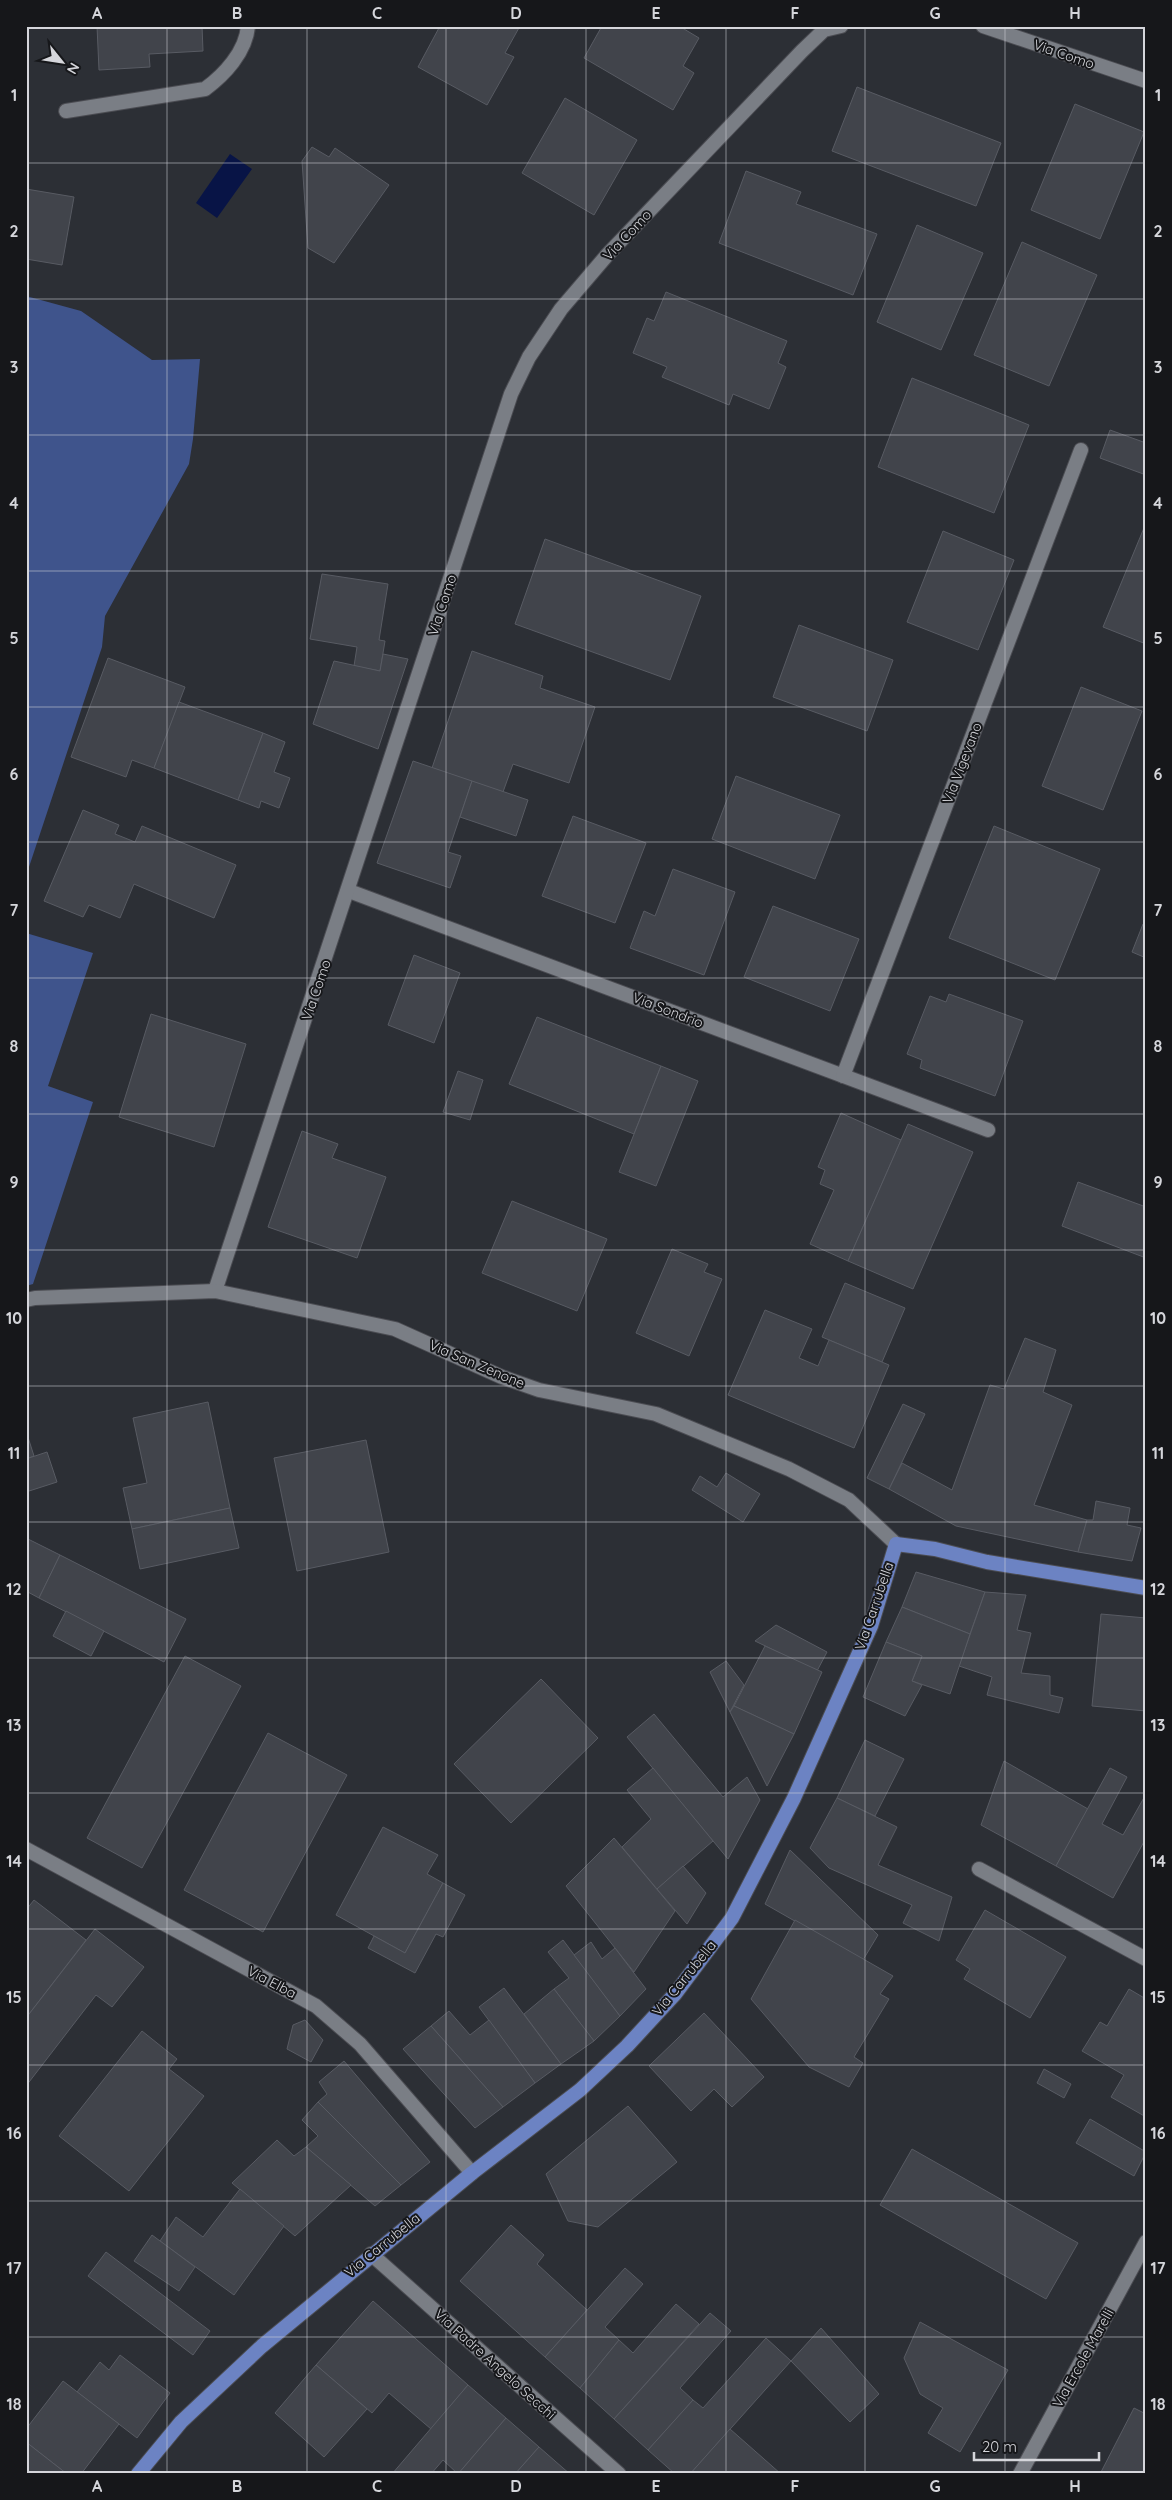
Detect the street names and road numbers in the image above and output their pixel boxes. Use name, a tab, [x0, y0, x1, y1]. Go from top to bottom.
street label: Via Como	[1031, 35, 1097, 73]
street label: Via Como	[599, 206, 655, 264]
street label: Via Como	[424, 572, 460, 638]
street label: Via Vigevano	[938, 720, 986, 806]
street label: Via Como	[297, 957, 335, 1023]
street label: Via Sondrio	[630, 988, 706, 1032]
street label: Via San Zenone	[426, 1336, 528, 1392]
street label: Via Carrubella	[850, 1559, 898, 1653]
street label: Via Carrubella	[648, 1936, 720, 2020]
street label: Via Elba	[244, 1962, 300, 2002]
street label: Via Carrubella	[340, 2209, 424, 2281]
street label: Via Padre Angelo Secchi	[431, 2305, 559, 2423]
street label: Via Ercole Marelli	[1048, 2305, 1118, 2411]

